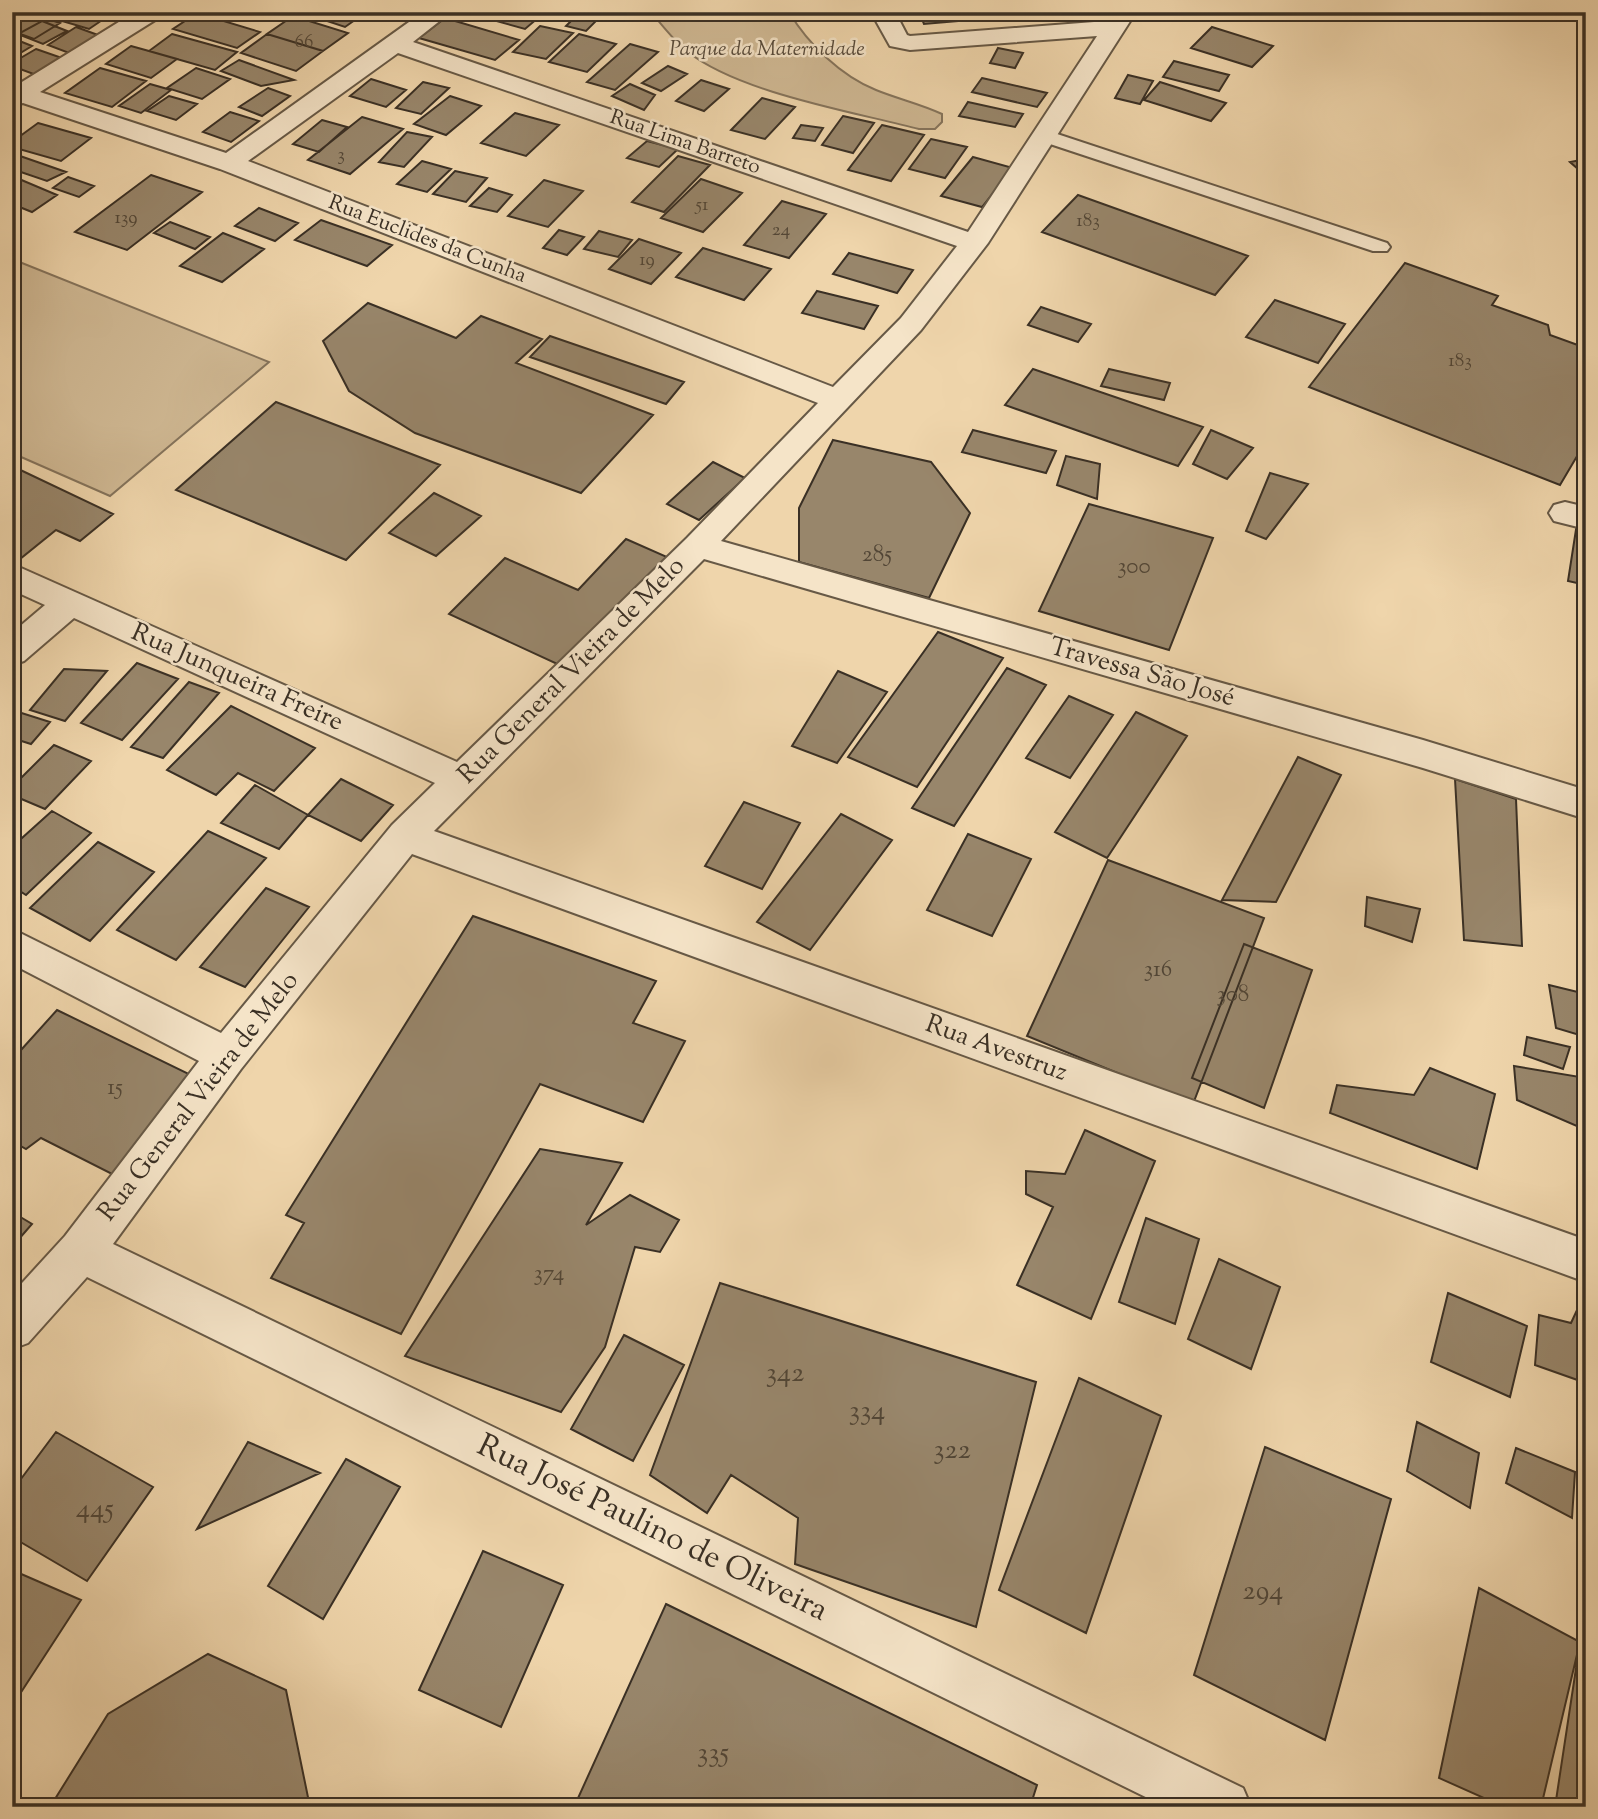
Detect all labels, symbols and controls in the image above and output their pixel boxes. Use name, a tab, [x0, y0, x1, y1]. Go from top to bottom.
house number: 66	[295, 29, 313, 56]
park label: Parque da Maternidade	[669, 35, 865, 65]
street label: Rua Lima Barreto	[606, 103, 764, 183]
house number: 3	[337, 142, 345, 169]
street label: Rua Euclides da Cunha	[324, 188, 531, 292]
house number: 51	[695, 192, 709, 219]
house number: 139	[114, 205, 138, 232]
house number: 183	[1076, 208, 1100, 235]
house number: 24	[772, 217, 791, 244]
house number: 19	[639, 247, 655, 274]
house number: 183	[1448, 348, 1472, 375]
house number: 285	[862, 539, 892, 572]
street label: Rua General Vieira de Melo	[450, 549, 694, 793]
house number: 300	[1117, 551, 1151, 584]
street label: Rua Junqueira Freire	[125, 615, 349, 741]
street label: Travessa São José	[1045, 629, 1239, 717]
house number: 316	[1144, 954, 1172, 987]
street label: Rua General Vieira de Melo	[90, 964, 308, 1230]
house number: 308	[1217, 979, 1249, 1012]
street label: Rua Avestruz	[920, 1006, 1072, 1092]
house number: 15	[107, 1072, 123, 1105]
house number: 374	[534, 1258, 564, 1291]
house number: 342	[766, 1354, 804, 1394]
house number: 334	[849, 1392, 885, 1432]
street label: Rua José Paulino de Oliveira	[469, 1424, 836, 1634]
house number: 322	[933, 1431, 971, 1471]
house number: 445	[76, 1490, 114, 1530]
house number: 294	[1243, 1572, 1283, 1612]
house number: 335	[697, 1734, 730, 1774]

